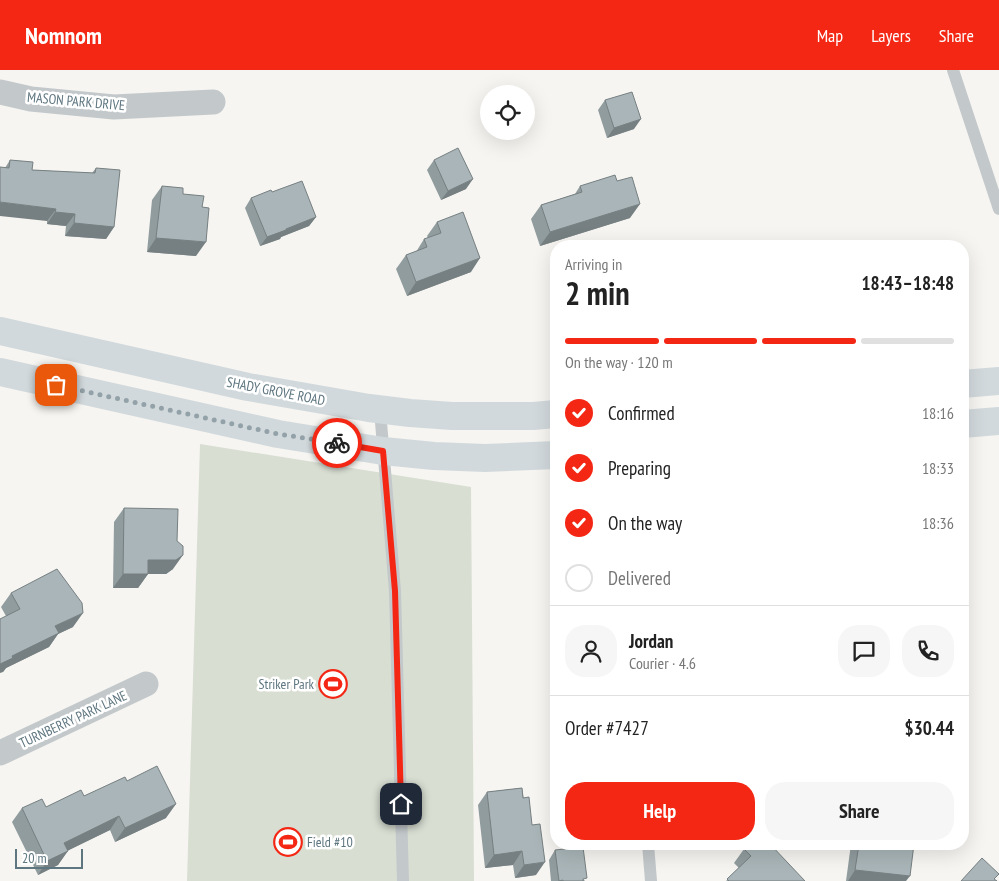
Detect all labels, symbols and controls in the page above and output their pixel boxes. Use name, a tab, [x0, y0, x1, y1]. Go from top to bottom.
text: Nomnom	[25, 20, 102, 51]
text: Map	[817, 24, 843, 47]
text: Layers	[871, 24, 911, 47]
text: Share	[939, 24, 974, 47]
map controls	[480, 85, 535, 140]
button: locate	[480, 85, 535, 140]
street label: MASON PARK DRIVE	[26, 88, 126, 114]
text: Arriving in	[565, 254, 622, 274]
text: 18:43–18:48	[861, 271, 954, 295]
text: 2 min	[565, 272, 630, 314]
text: On the way · 120 m	[565, 352, 673, 372]
pin	[35, 364, 77, 406]
icon: bag	[42, 371, 70, 399]
street label: SHADY GROVE ROAD	[225, 373, 327, 409]
icon: check	[565, 399, 593, 427]
text: Confirmed	[608, 401, 675, 425]
text: 18:16	[922, 403, 954, 423]
courier	[312, 418, 362, 468]
icon: bike	[323, 429, 351, 457]
icon: check	[565, 454, 593, 482]
text: Preparing	[608, 456, 671, 480]
text: 18:33	[922, 458, 954, 478]
icon: check	[565, 509, 593, 537]
text: On the way	[608, 511, 682, 535]
text: 18:36	[922, 513, 954, 533]
text: Delivered	[608, 566, 671, 590]
button: person	[565, 625, 617, 677]
button: chat	[838, 625, 890, 677]
button: phone	[902, 625, 954, 677]
text: Jordan	[629, 629, 673, 653]
text: Courier · 4.6	[629, 653, 696, 673]
sports icon: Striker Park	[318, 669, 348, 699]
place label: Striker Park	[259, 675, 315, 693]
street label: TURNBERRY PARK LANE	[16, 686, 130, 752]
text: Order #7427	[565, 716, 649, 740]
text: $30.44	[905, 716, 954, 740]
button: Help	[565, 782, 755, 840]
button: Share	[765, 782, 954, 840]
pin	[380, 783, 422, 825]
icon: home	[387, 790, 415, 818]
sports icon: Field #10	[273, 827, 303, 857]
place label: Field #10	[307, 833, 353, 851]
scale bar	[15, 846, 82, 869]
text: 20 m	[22, 849, 47, 867]

